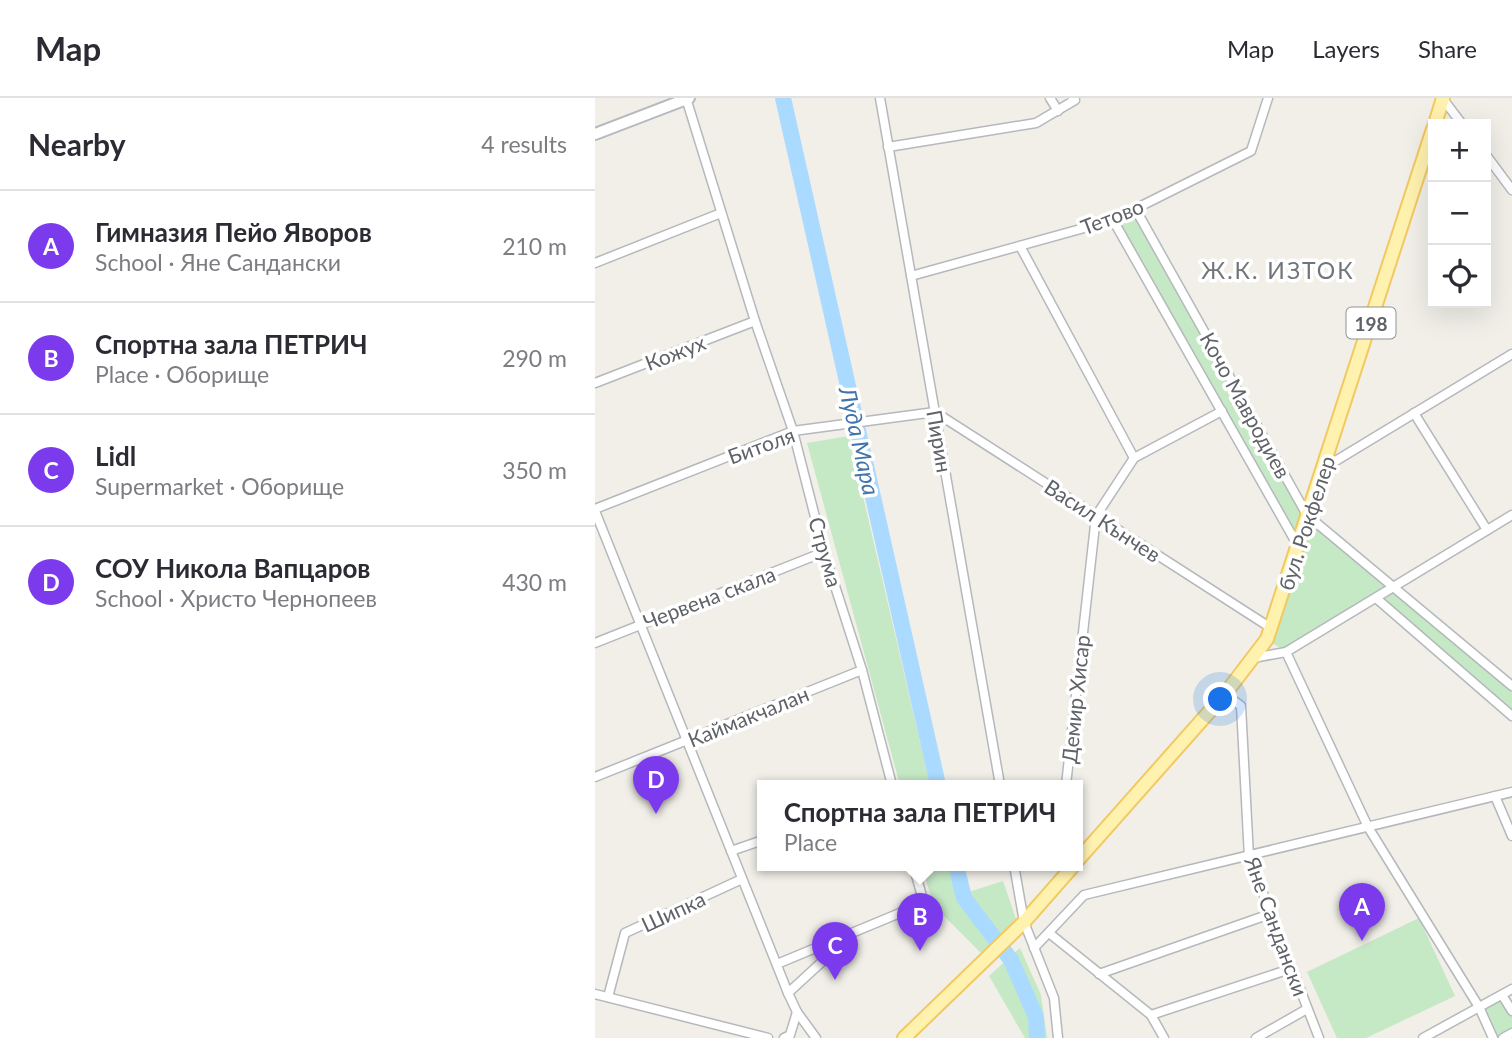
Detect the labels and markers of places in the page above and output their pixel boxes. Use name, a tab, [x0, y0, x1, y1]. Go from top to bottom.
pin: D	[633, 756, 679, 814]
pin: A	[1339, 883, 1385, 941]
pin: B	[897, 893, 943, 951]
pin: C	[812, 922, 858, 980]

